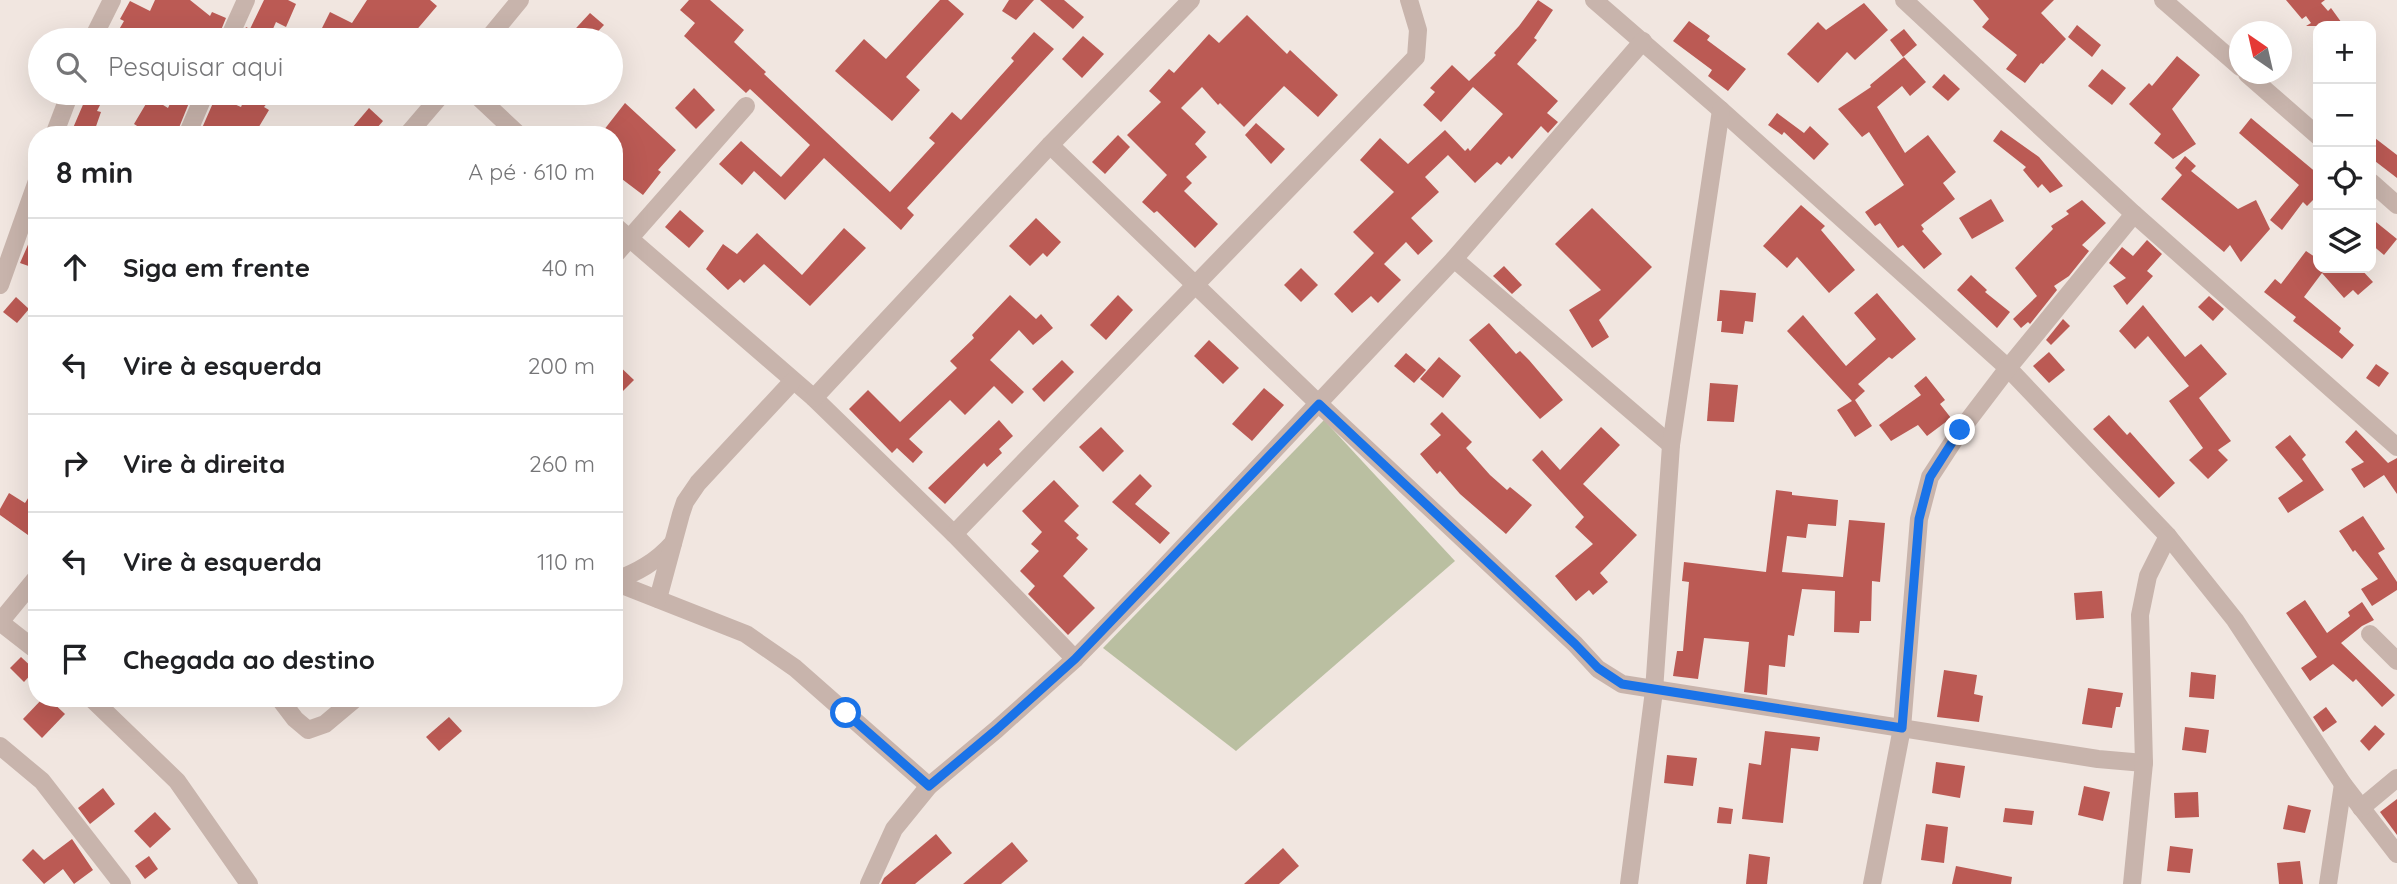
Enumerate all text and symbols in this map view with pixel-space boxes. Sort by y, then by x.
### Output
north arrow [2229,21,2292,84]
map controls [2313,21,2376,273]
button: + [2313,21,2376,84]
search box [28,28,623,105]
icon: search [52,48,90,86]
text: Pesquisar aqui [108,50,283,83]
button: − [2313,84,2376,147]
button: locate [2313,147,2376,210]
text: 8 min [56,153,133,191]
text: A pé · 610 m [468,157,595,186]
button: layers [2313,210,2376,273]
icon: ahead [56,248,94,286]
text: Siga em frente [123,251,310,284]
text: 40 m [542,253,595,282]
icon: left [56,346,94,384]
text: Vire à esquerda [123,349,322,382]
text: 200 m [528,351,595,380]
route end [1944,414,1975,445]
icon: right [56,444,94,482]
text: Vire à direita [123,447,285,480]
text: 260 m [529,449,595,478]
icon: left [56,542,94,580]
text: Vire à esquerda [123,545,322,578]
text: 110 m [537,547,595,576]
icon: arrive [56,640,94,678]
text: Chegada ao destino [123,643,375,676]
route start [830,697,861,728]

